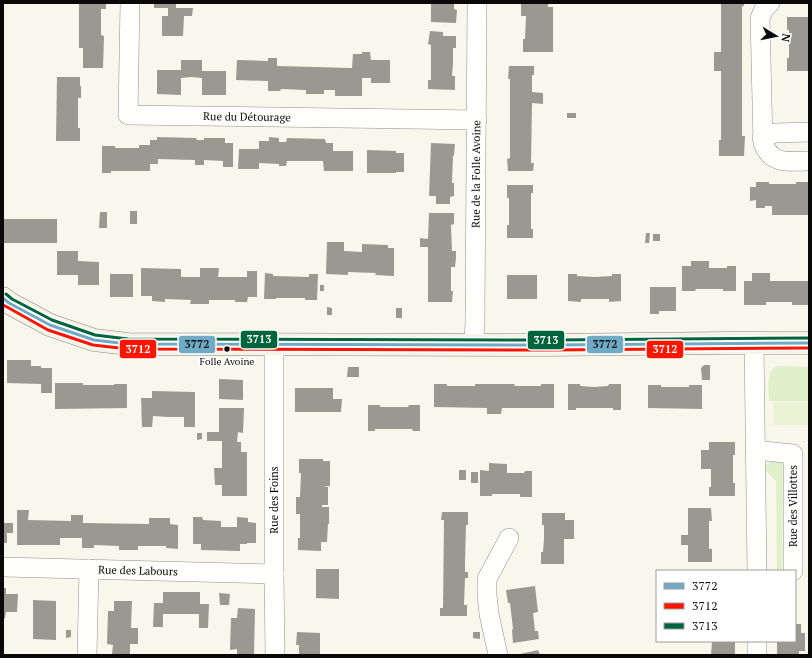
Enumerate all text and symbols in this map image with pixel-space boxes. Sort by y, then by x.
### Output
north arrow [756,16,796,56]
text: N [778,32,793,44]
street label: Rue du Détourage [203,109,291,124]
street label: Rue de la Folle Avoine [469,120,483,228]
line badge: 3713 [240,330,278,349]
line badge: 3713 [527,330,565,350]
text: 3713 [247,332,271,346]
text: 3713 [534,333,558,347]
line badge: 3772 [178,335,216,354]
line badge: 3772 [586,335,624,354]
text: 3772 [185,337,209,351]
text: 3772 [593,337,617,351]
line badge: 3712 [119,339,157,359]
line badge: 3712 [646,340,684,359]
text: 3712 [126,342,150,356]
text: 3712 [653,342,677,356]
marker: Folle Avoine [222,344,232,354]
place label: Folle Avoine [200,355,254,368]
street label: Rue des Villottes [786,465,800,547]
street label: Rue des Foins [267,466,281,534]
street label: Rue des Labours [98,562,178,579]
legend [656,570,796,642]
text: 3772 [692,578,718,593]
text: 3712 [692,598,718,613]
text: 3713 [692,618,718,633]

